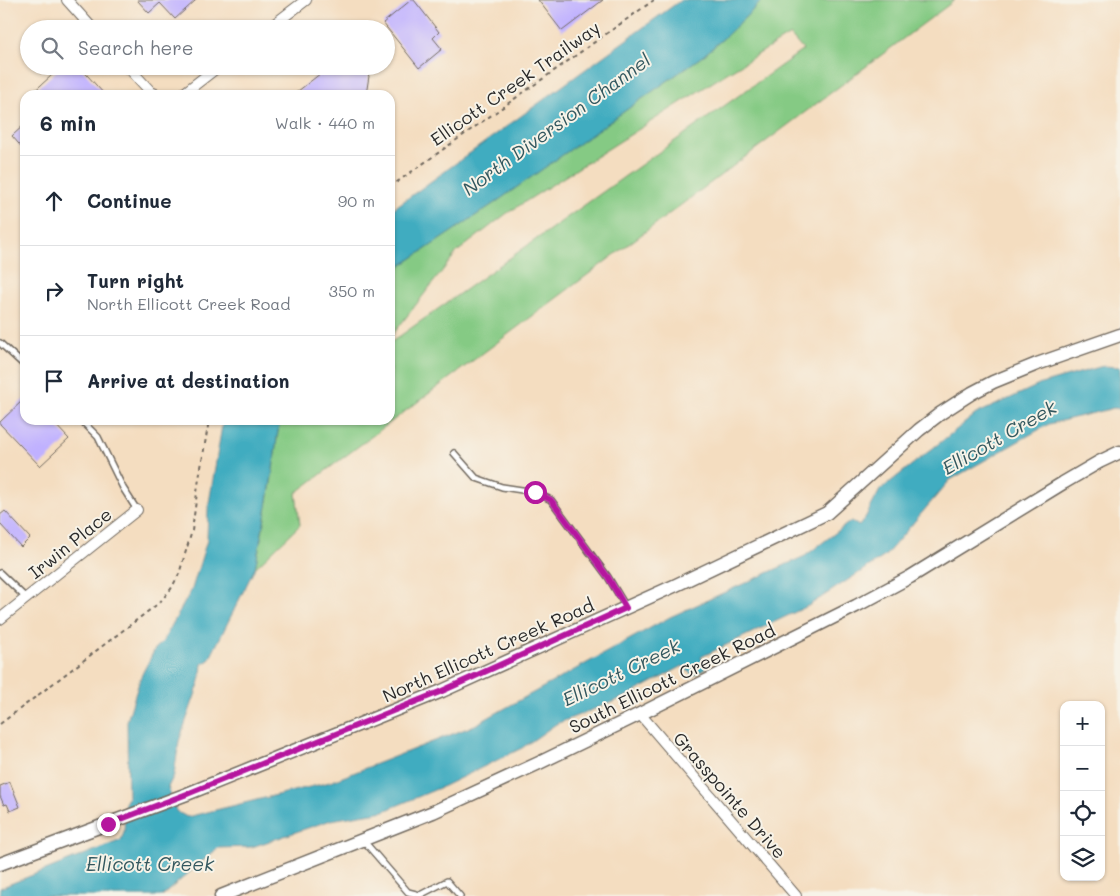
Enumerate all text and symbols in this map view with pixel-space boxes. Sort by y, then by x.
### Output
street label: Ellicott Creek Trailway [425,15,605,151]
search box [20,20,395,75]
icon: search [38,34,66,62]
text: Search here [78,35,194,60]
water label: North Diversion Channel [457,47,655,201]
text: 6 min [40,109,96,136]
text: Walk · 440 m [275,112,375,133]
icon: ahead [40,187,68,215]
text: Continue [87,188,172,213]
text: 90 m [338,190,375,211]
text: Turn right [87,268,184,293]
icon: right [40,277,68,305]
text: 350 m [329,280,375,301]
text: North Ellicott Creek Road [87,293,290,314]
icon: arrive [40,367,68,395]
text: Arrive at destination [87,368,290,393]
water label: Ellicott Creek [937,394,1062,480]
route start [524,481,547,504]
street label: Irwin Place [23,502,117,584]
street label: North Ellicott Creek Road [379,592,597,708]
street label: South Ellicott Creek Road [565,618,779,738]
water label: Ellicott Creek [558,632,685,711]
map controls [1060,701,1105,881]
button: + [1060,701,1105,746]
street label: Grasspointe Drive [668,726,792,864]
button: − [1060,746,1105,791]
button: locate [1060,791,1105,836]
route end [97,813,120,836]
button: layers [1060,836,1105,881]
water label: Ellicott Creek [86,851,215,876]

